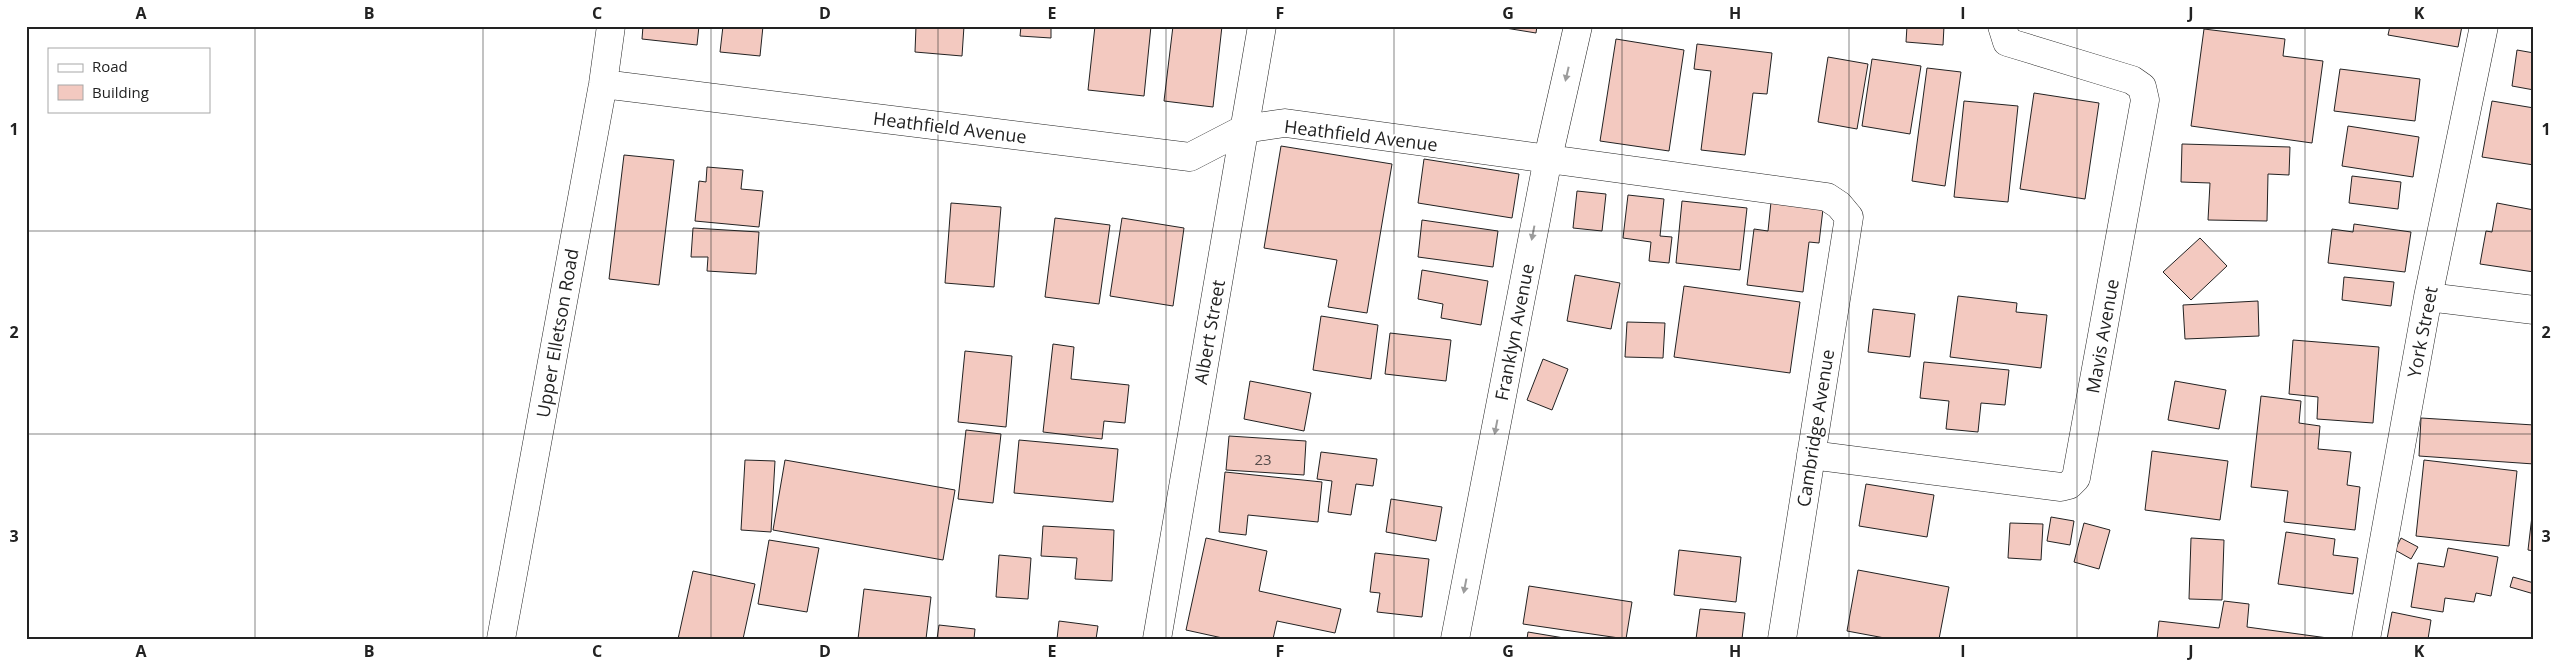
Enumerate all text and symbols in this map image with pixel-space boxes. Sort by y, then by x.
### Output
text: A [135,2,147,24]
text: B [364,2,374,24]
text: C [592,2,602,24]
text: D [819,2,831,24]
text: E [1048,2,1057,24]
text: F [1276,2,1284,24]
text: G [1502,2,1514,24]
text: H [1729,2,1741,24]
text: I [1960,2,1966,24]
text: J [2186,2,2194,24]
text: K [2414,2,2425,24]
legend [48,48,210,112]
text: Road [92,56,128,76]
one-way arrow [1563,66,1571,81]
text: Building [92,82,149,102]
street label: Heathfield Avenue [872,106,1028,148]
street label: Heathfield Avenue [1283,114,1439,156]
text: 1 [9,118,19,140]
text: 1 [2541,118,2551,140]
one-way arrow [1529,225,1537,241]
street label: Upper Elletson Road [530,247,584,419]
street label: Franklyn Avenue [1489,261,1539,403]
street label: Mavis Avenue [2080,277,2124,395]
street label: Albert Street [1188,278,1230,386]
street label: York Street [2401,284,2443,380]
text: 2 [9,321,19,343]
text: 2 [2541,321,2551,343]
street label: Cambridge Avenue [1791,348,1839,508]
one-way arrow [1491,419,1499,435]
house number: 23 [1254,449,1272,469]
text: 3 [9,525,19,547]
text: 3 [2541,525,2551,547]
one-way arrow [1461,578,1469,594]
text: A [135,640,147,662]
text: B [364,640,374,662]
text: C [592,640,602,662]
text: D [819,640,831,662]
text: E [1048,640,1057,662]
text: F [1276,640,1284,662]
text: G [1502,640,1514,662]
text: H [1729,640,1741,662]
text: I [1960,640,1966,662]
text: J [2186,640,2194,662]
text: K [2414,640,2425,662]

